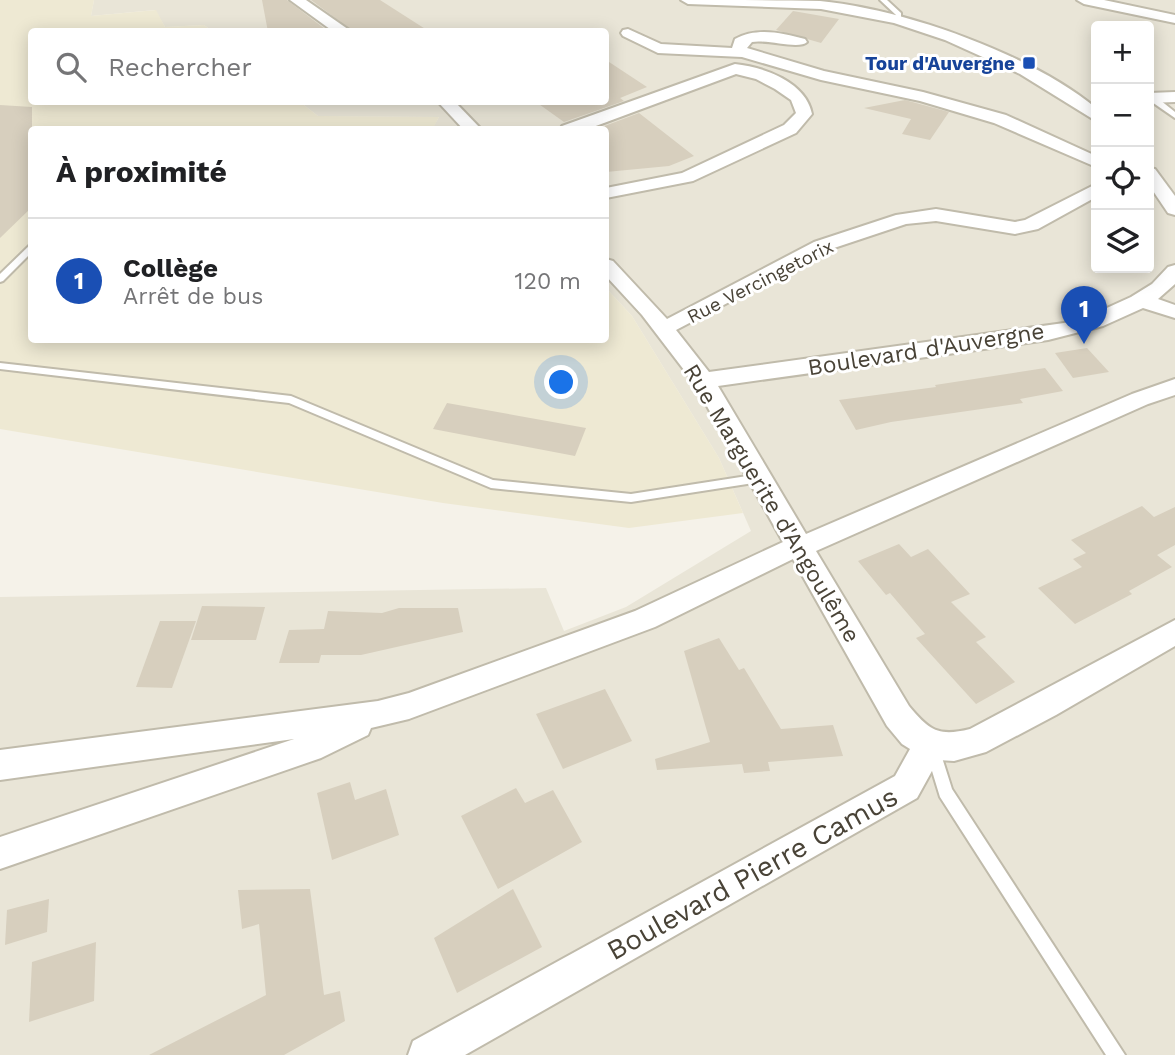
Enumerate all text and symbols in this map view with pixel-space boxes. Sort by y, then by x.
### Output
map controls [1091,21,1154,273]
button: + [1091,21,1154,84]
search box [28,28,609,105]
icon: search [52,48,90,86]
text: Rechercher [108,52,252,82]
place label: Tour d'Auvergne [865,52,1015,75]
marker: Tour d'Auvergne [1021,55,1037,71]
button: − [1091,84,1154,147]
button: locate [1091,147,1154,210]
text: À proximité [56,154,227,189]
button: layers [1091,210,1154,273]
street label: Rue Vercingetorix [683,235,837,328]
text: Collège [123,253,218,283]
text: 1 [74,268,84,295]
text: 120 m [515,268,581,295]
text: Arrêt de bus [123,283,263,310]
pin: 1 [1061,286,1107,344]
street label: Boulevard d'Auvergne [806,317,1046,382]
street label: Rue Marguerite d'Angoulême [678,359,866,647]
your location [544,365,578,399]
street label: Boulevard Pierre Camus [601,780,903,967]

